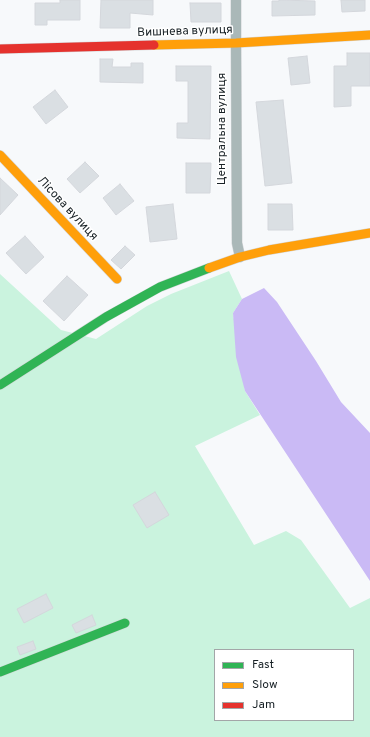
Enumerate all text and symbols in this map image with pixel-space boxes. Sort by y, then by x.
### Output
street label: Вишнева вулиця [137,23,233,41]
street label: Центральна вулиця [216,73,230,185]
street label: Лісова вулиця [34,174,100,244]
legend [214,649,354,721]
text: Fast [252,657,274,673]
text: Slow [252,677,278,693]
text: Jam [252,697,275,713]

